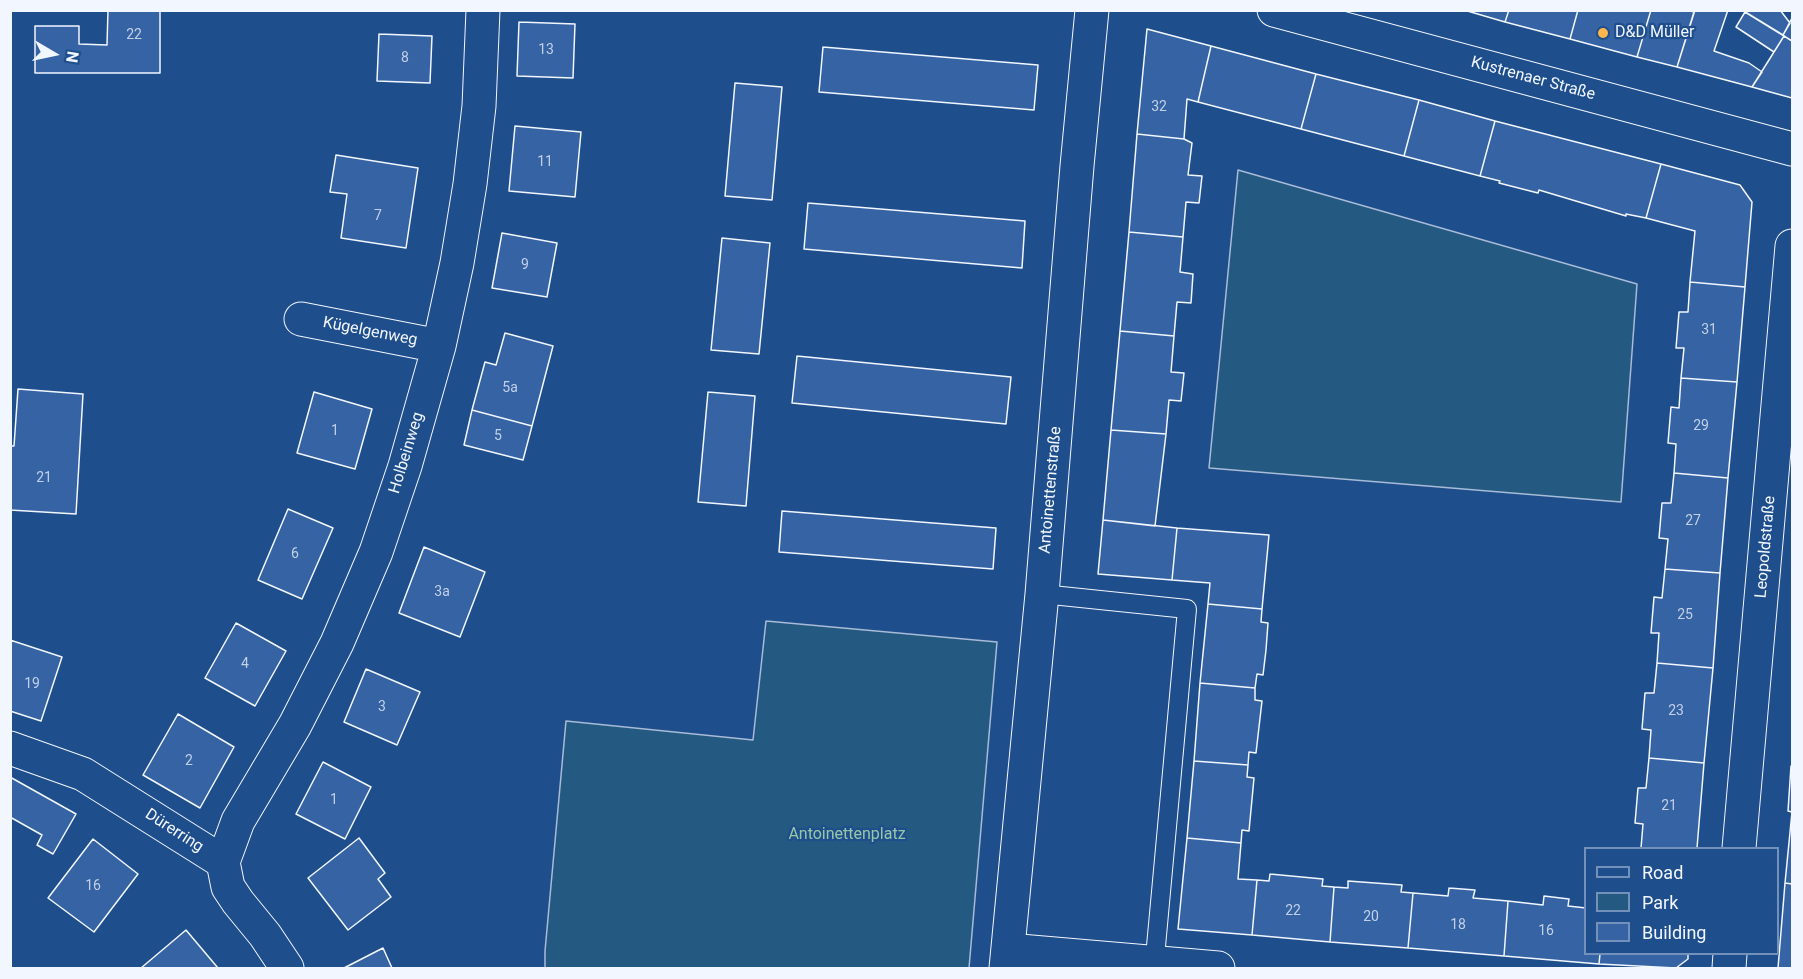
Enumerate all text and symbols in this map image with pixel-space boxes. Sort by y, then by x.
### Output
place label: D&D Müller [1615,23,1694,43]
north arrow [24,24,84,84]
marker: D&D Müller [1596,26,1610,40]
house number: 22 [126,27,142,43]
house number: 13 [538,42,554,58]
text: N [62,50,83,64]
house number: 8 [401,50,409,66]
street label: Kustrenaer Straße [1469,53,1597,105]
house number: 32 [1151,99,1167,115]
house number: 11 [537,154,553,170]
house number: 7 [374,208,382,224]
house number: 9 [521,257,529,273]
street label: Kügelgenweg [321,313,419,351]
house number: 31 [1701,322,1717,338]
house number: 5a [502,380,518,396]
street label: Holbeinweg [386,410,428,496]
house number: 29 [1693,418,1709,434]
house number: 1 [331,423,339,439]
street label: Antoinettenstraße [1036,426,1066,554]
house number: 5 [494,428,502,444]
house number: 21 [36,470,52,486]
street label: Leopoldstraße [1752,495,1780,599]
house number: 27 [1685,513,1701,529]
house number: 6 [291,546,299,562]
house number: 3a [434,584,450,600]
house number: 25 [1677,607,1693,623]
house number: 4 [241,656,249,672]
house number: 19 [24,676,40,692]
house number: 3 [378,699,386,715]
house number: 23 [1668,703,1684,719]
house number: 2 [185,753,193,769]
house number: 1 [330,792,338,808]
house number: 21 [1661,798,1677,814]
street label: Dürerring [141,805,207,857]
park label: Antoinettenplatz [788,825,906,845]
legend [1584,847,1779,955]
text: Road [1642,862,1683,883]
house number: 16 [85,878,101,894]
text: Park [1642,892,1678,913]
house number: 22 [1285,903,1301,919]
house number: 20 [1363,909,1379,925]
house number: 18 [1450,917,1466,933]
text: Building [1642,922,1706,943]
house number: 16 [1538,923,1554,939]

